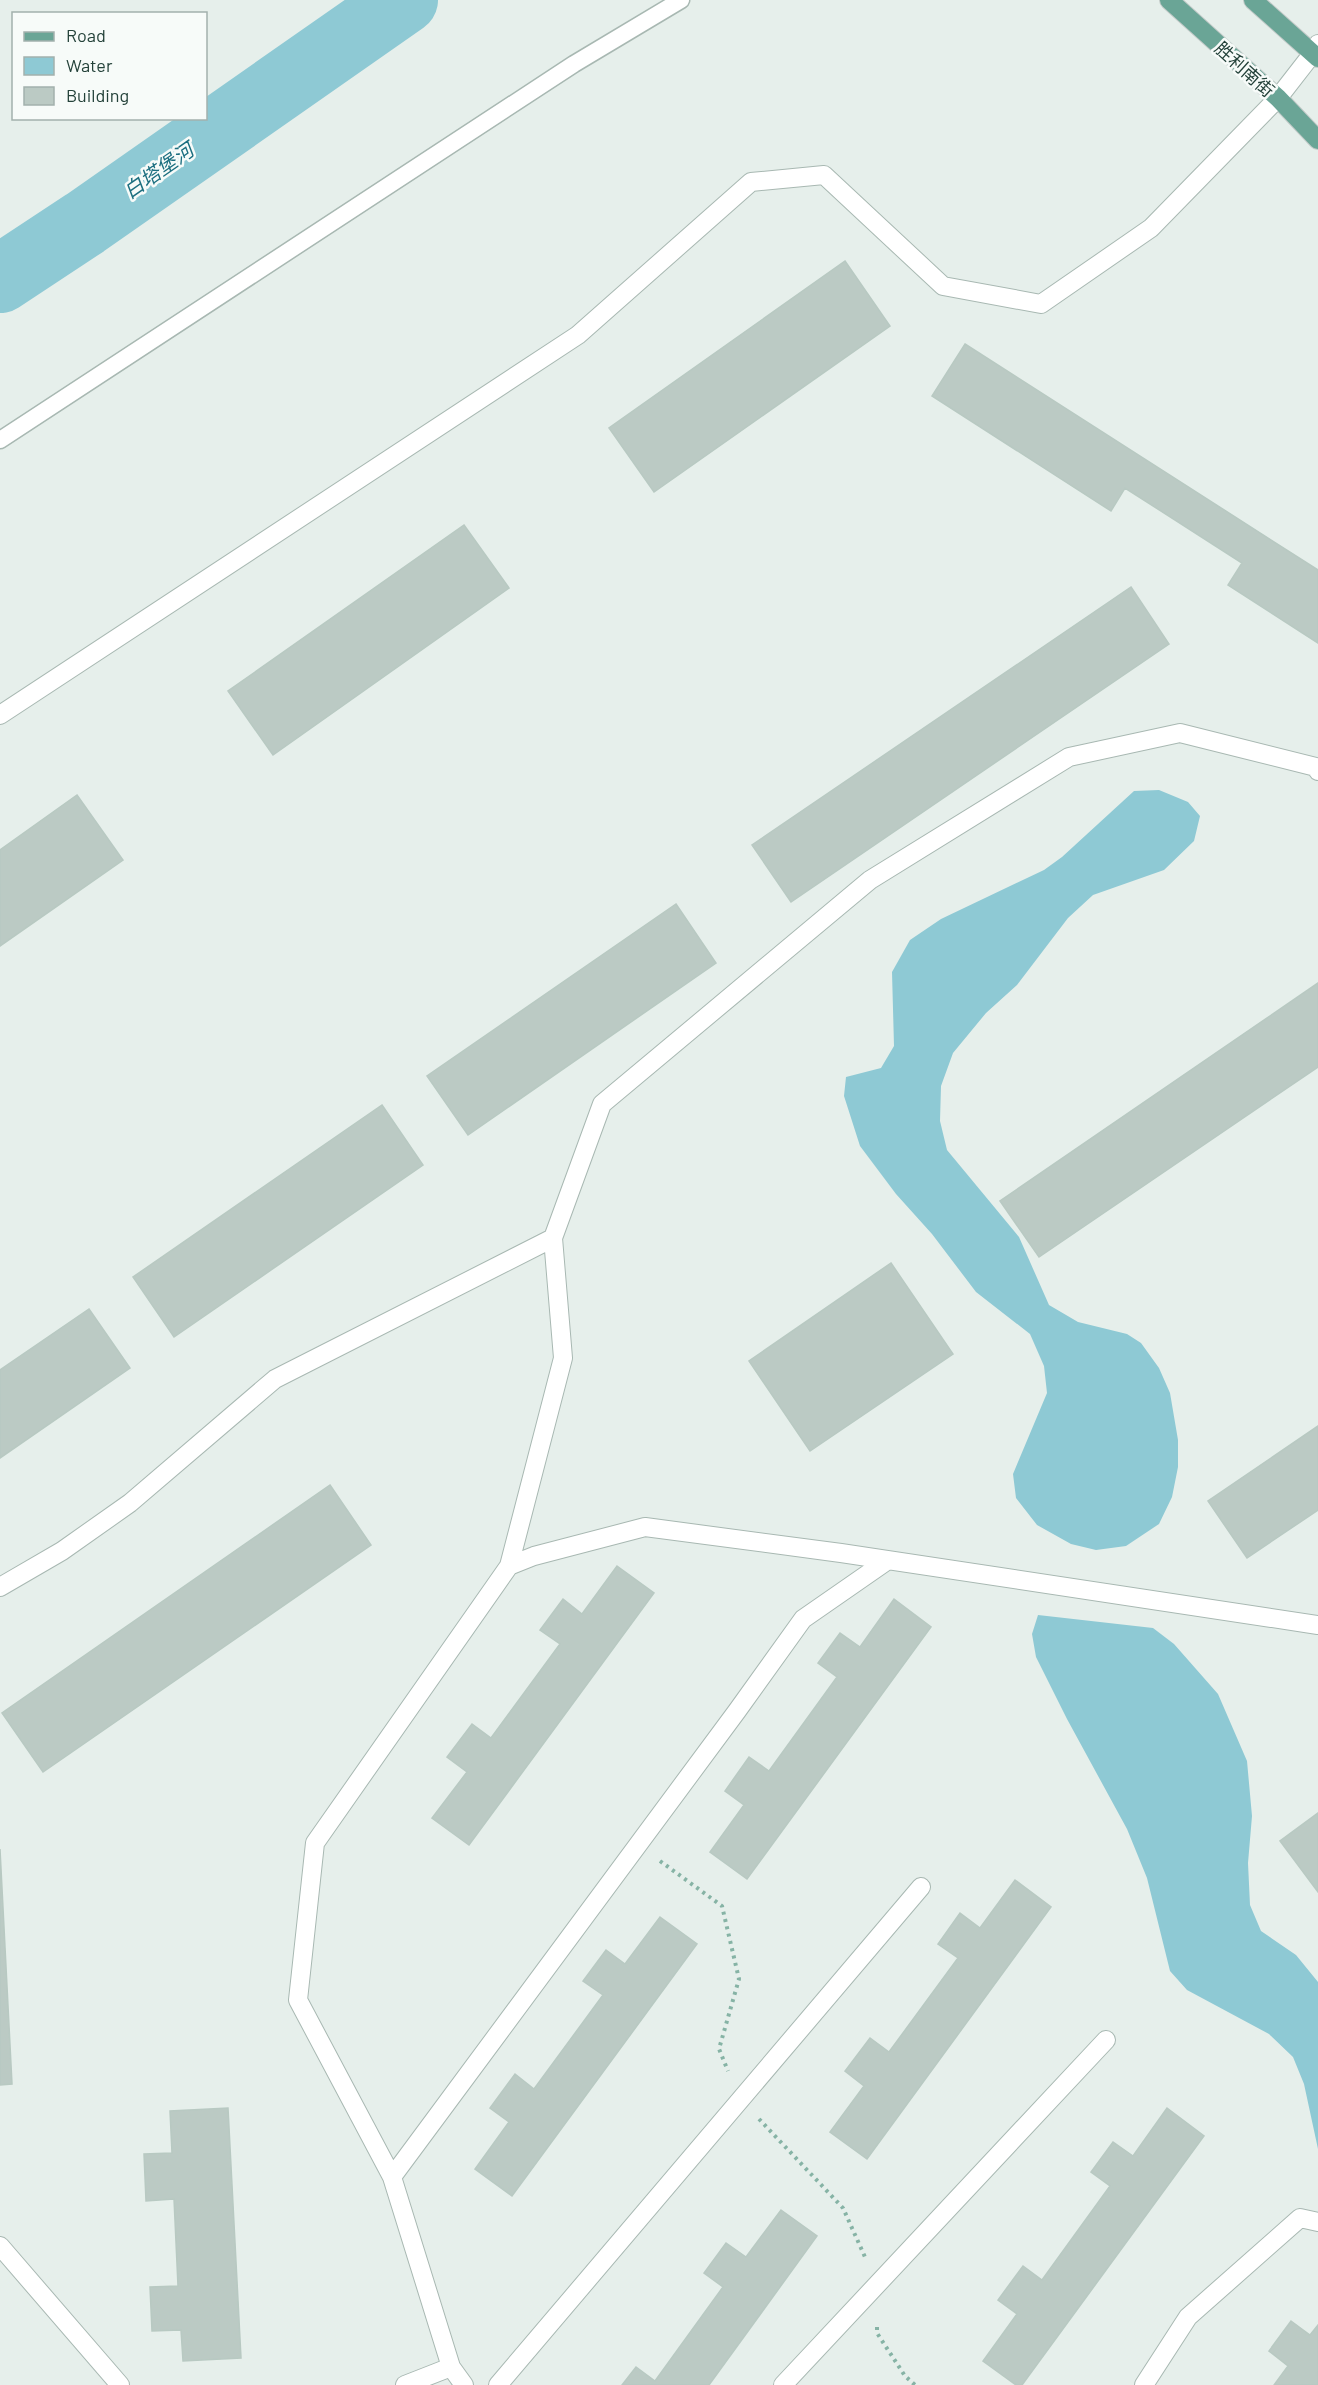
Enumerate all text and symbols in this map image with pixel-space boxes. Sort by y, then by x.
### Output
legend [12,12,207,120]
text: Road [66,24,106,46]
street label: 胜利南街 [1211,37,1279,101]
text: Water [66,54,113,76]
text: Building [66,84,129,106]
water label: 白塔堡河 [118,135,201,203]

